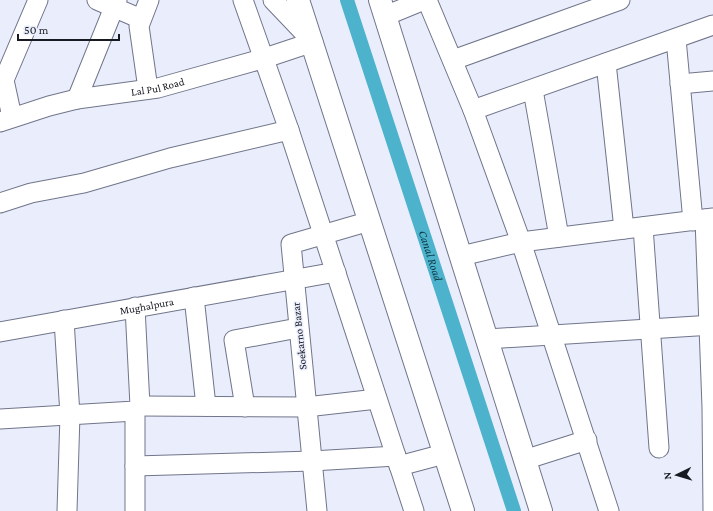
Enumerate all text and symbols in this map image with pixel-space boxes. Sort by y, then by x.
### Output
scale bar [18,16,119,42]
text: 50 m [24,23,49,37]
street label: Lal Pul Road [130,75,186,98]
water label: Canal Road [416,229,445,283]
street label: Mughalpura [119,295,175,317]
street label: Soekarno Bazar [289,302,309,370]
north arrow [657,455,697,495]
text: N [661,471,673,480]

